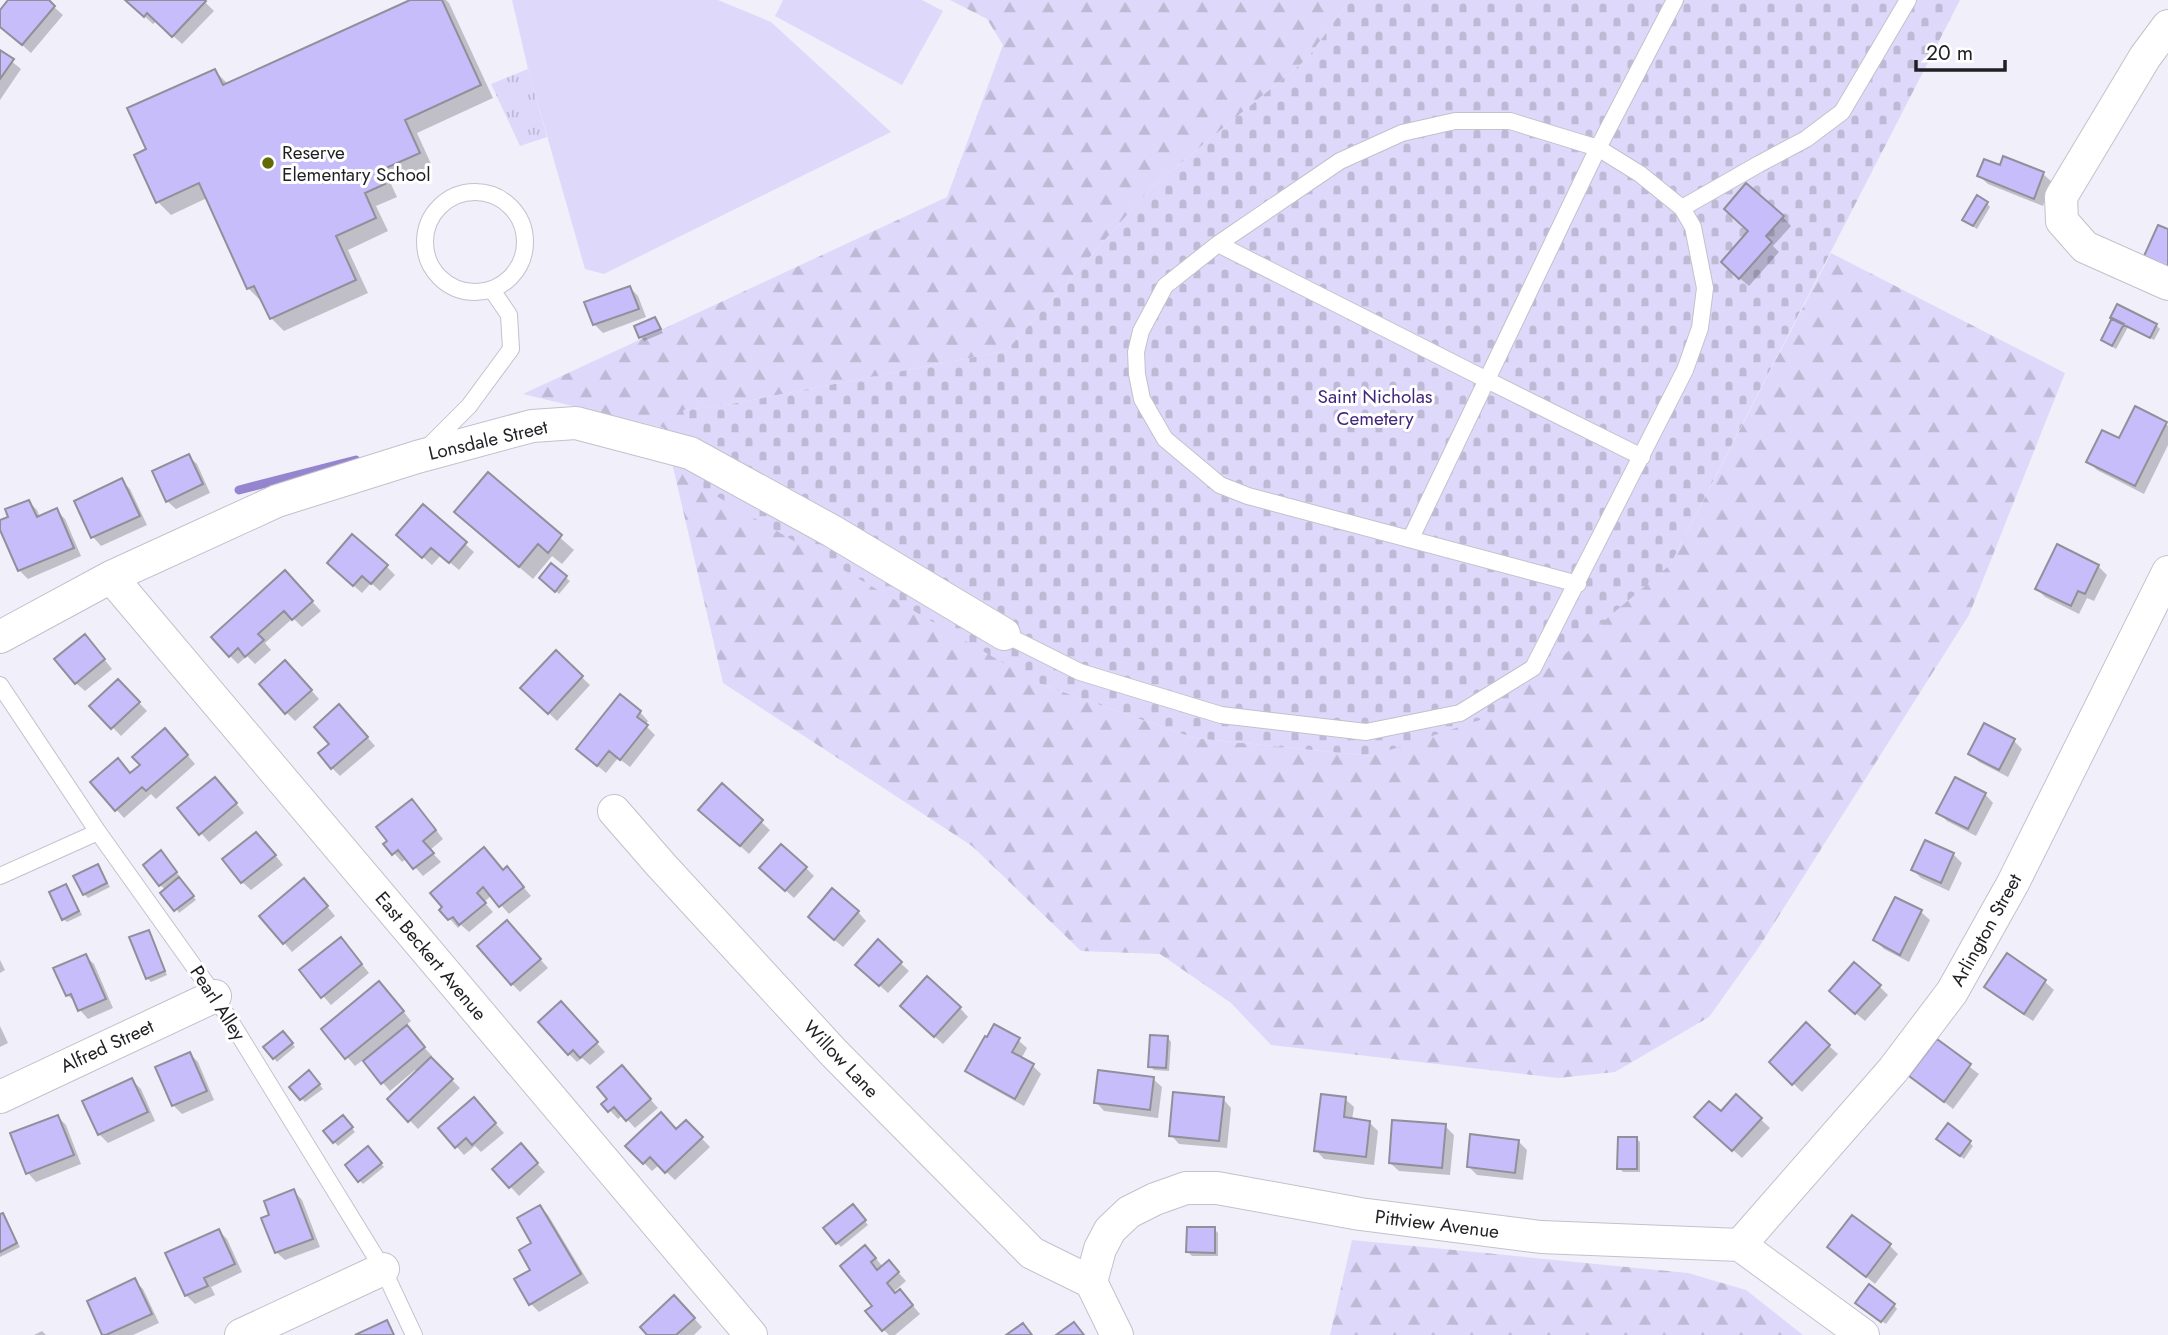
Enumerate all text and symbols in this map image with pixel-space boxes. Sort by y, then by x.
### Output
scale bar [1916,28,2005,72]
text: 20 m [1926,38,1973,68]
place label: Reserve Elementary School [282,139,431,188]
marker: Reserve Elementary School [260,155,276,171]
park label: Saint Nicholas Cemetery [1318,383,1433,432]
street label: Lonsdale Street [426,413,551,467]
street label: Arlington Street [1944,868,2028,991]
street label: East Beckert Avenue [369,886,493,1026]
street label: Pearl Alley [184,960,253,1046]
street label: Alfred Street [56,1012,159,1079]
street label: Willow Lane [797,1014,885,1104]
street label: Pittview Avenue [1373,1203,1501,1245]

